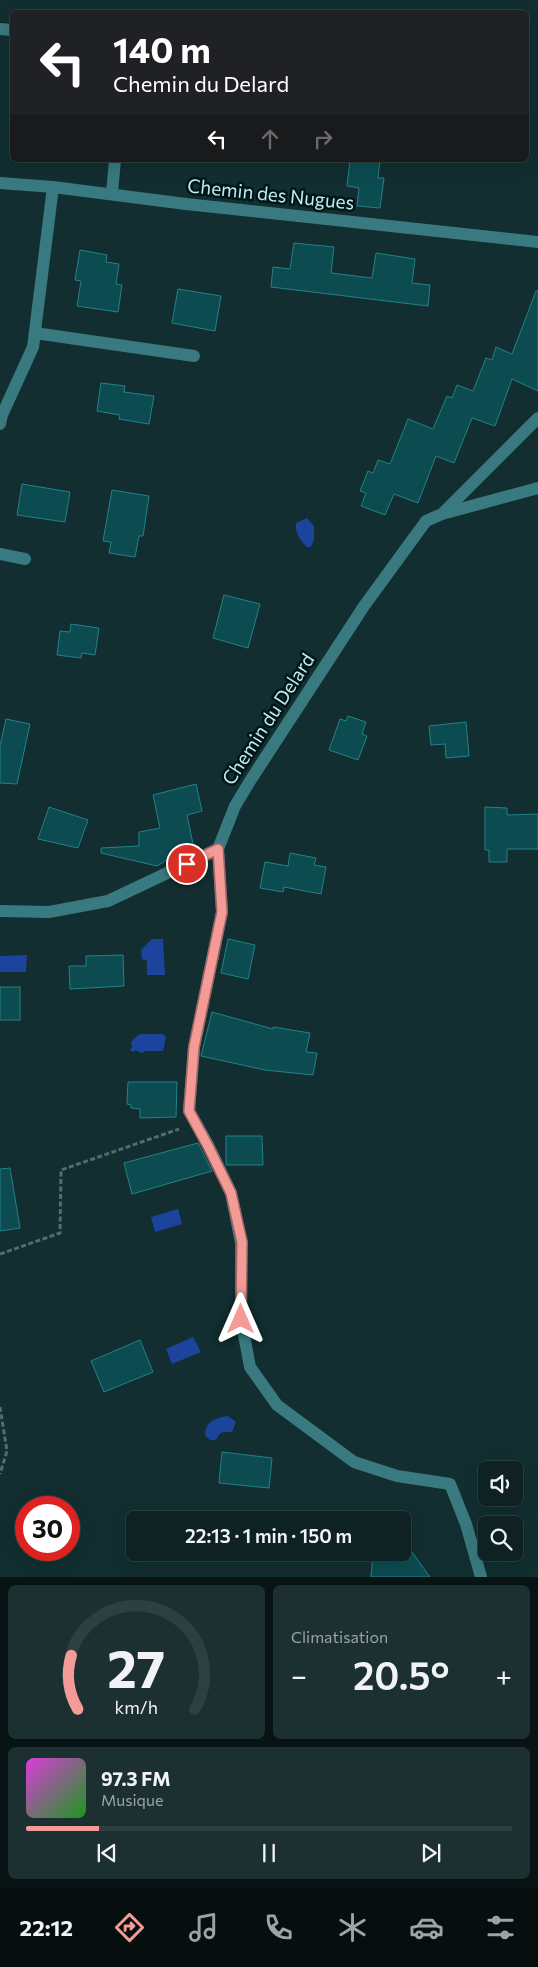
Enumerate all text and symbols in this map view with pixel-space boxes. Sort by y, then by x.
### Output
text: 140 m [113,27,211,70]
icon: left [30,30,95,95]
text: Chemin du Delard [113,70,289,97]
icon: left [203,125,231,153]
icon: ahead [256,125,284,153]
icon: right [309,125,337,153]
street label: Chemin des Nugues [186,173,356,214]
street label: Chemin du Delard [217,649,319,789]
pin [166,843,208,885]
icon: arrive [173,850,201,878]
position arrow [214,1292,266,1344]
map controls [478,1461,523,1561]
button: sound [478,1461,523,1506]
speed limit sign: 30 [15,1496,80,1561]
button: search [478,1516,523,1561]
text: 22:13 · 1 min · 150 m [185,1524,352,1547]
text: Climatisation [291,1627,388,1646]
text: 27 [108,1635,165,1699]
text: 20.5° [353,1651,449,1698]
text: − [291,1658,307,1692]
text: + [496,1658,512,1692]
text: km/h [115,1696,158,1718]
text: 97.3 FM [101,1767,170,1790]
text: Musique [101,1790,163,1809]
icon: previous [93,1839,121,1867]
icon: pause [255,1839,283,1867]
icon: next [417,1839,445,1867]
icon: directions [112,1910,147,1945]
icon: music [186,1910,221,1945]
icon: phone [261,1910,296,1945]
icon: climate [335,1910,370,1945]
icon: car [409,1910,444,1945]
icon: filters [483,1910,518,1945]
text: 22:12 [20,1914,73,1941]

